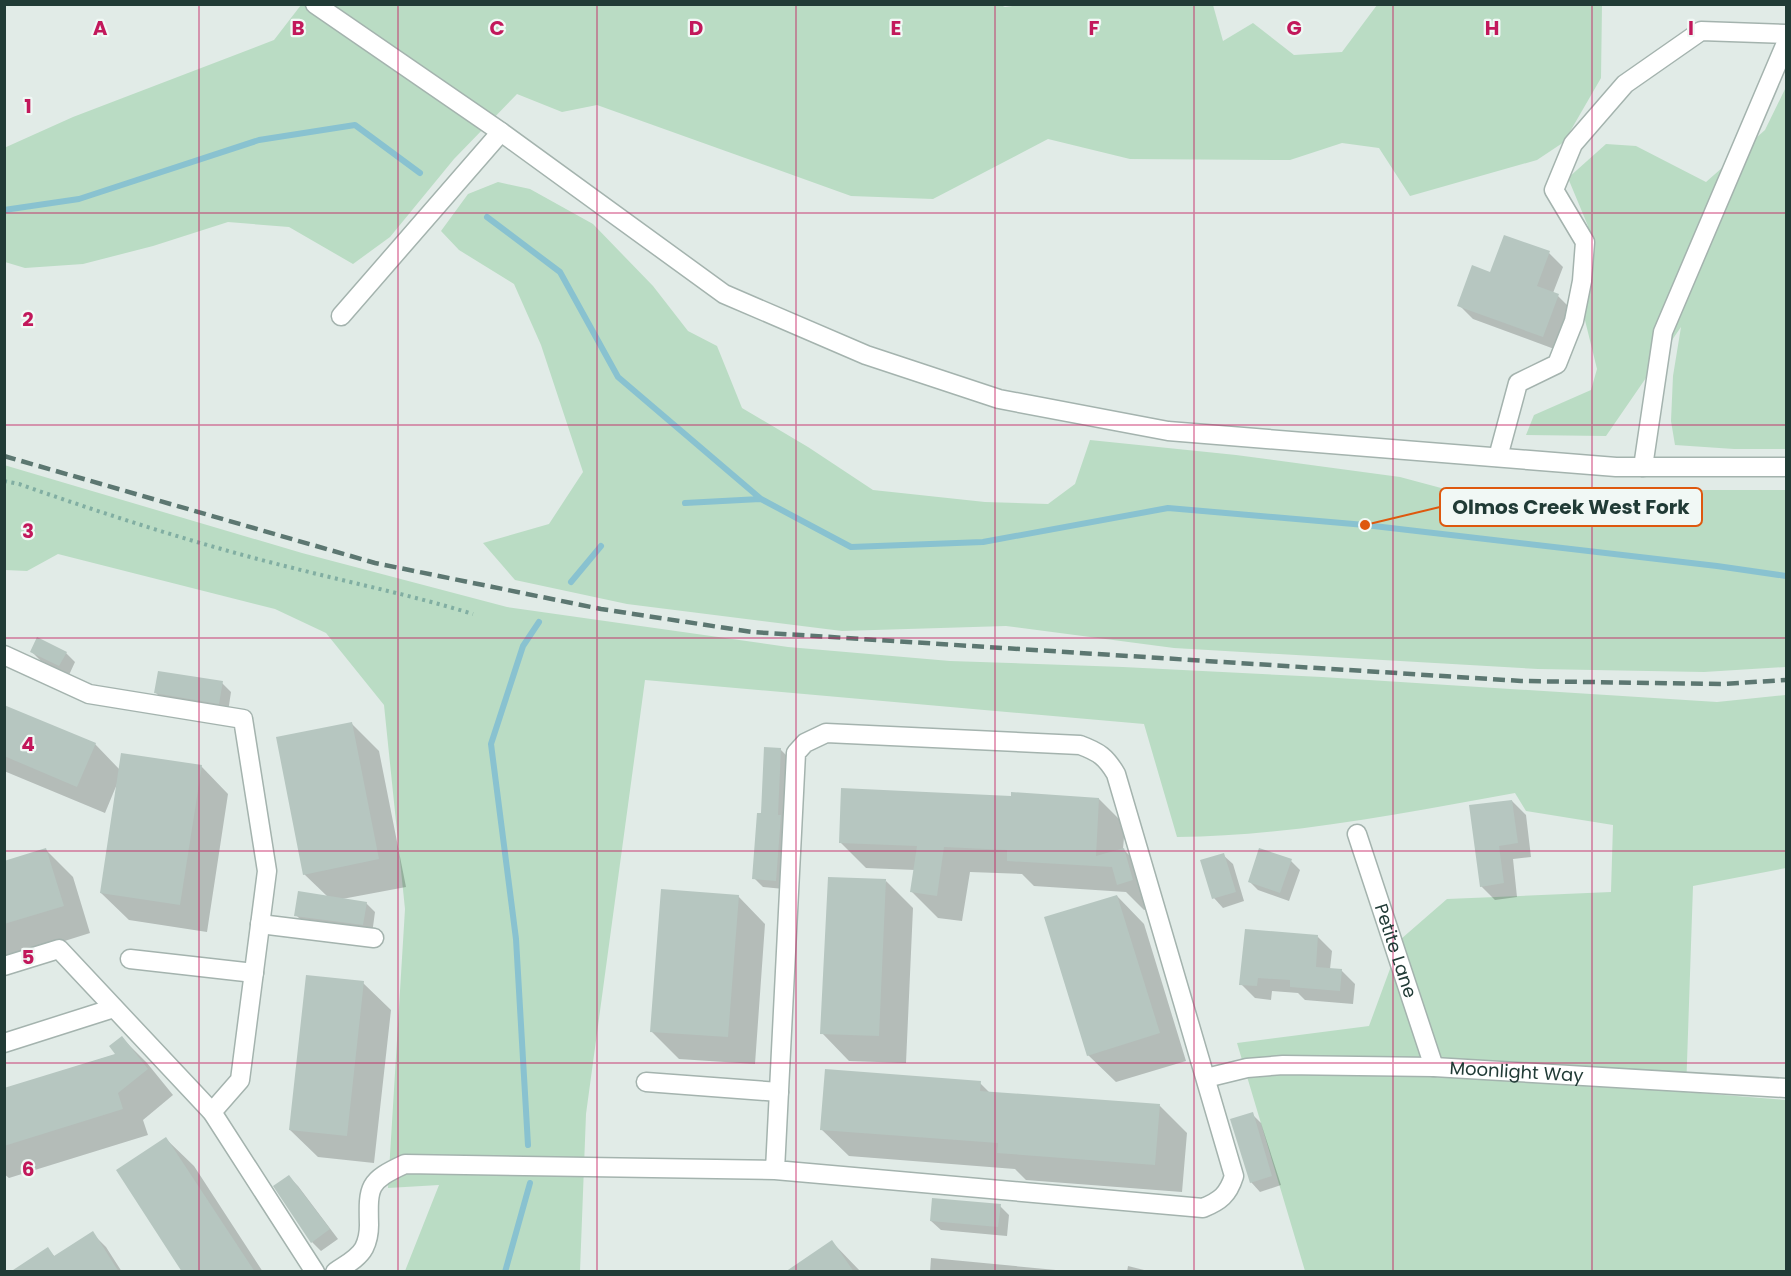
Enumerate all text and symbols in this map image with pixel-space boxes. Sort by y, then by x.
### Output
text: A [93,14,108,42]
text: B [291,14,305,42]
text: C [489,14,505,42]
text: D [689,14,703,42]
text: E [891,14,901,42]
text: F [1089,14,1100,42]
text: G [1286,14,1302,42]
text: H [1485,14,1499,42]
text: I [1688,14,1694,42]
text: 1 [24,92,32,120]
text: 2 [22,305,34,333]
callout: Olmos Creek West Fork [1440,488,1702,526]
text: Olmos Creek West Fork [1452,493,1690,521]
text: 3 [22,517,34,545]
text: 4 [21,730,35,758]
street label: Petite Lane [1369,900,1423,1001]
text: 5 [22,943,35,971]
street label: Moonlight Way [1449,1055,1584,1088]
text: 6 [22,1155,34,1183]

